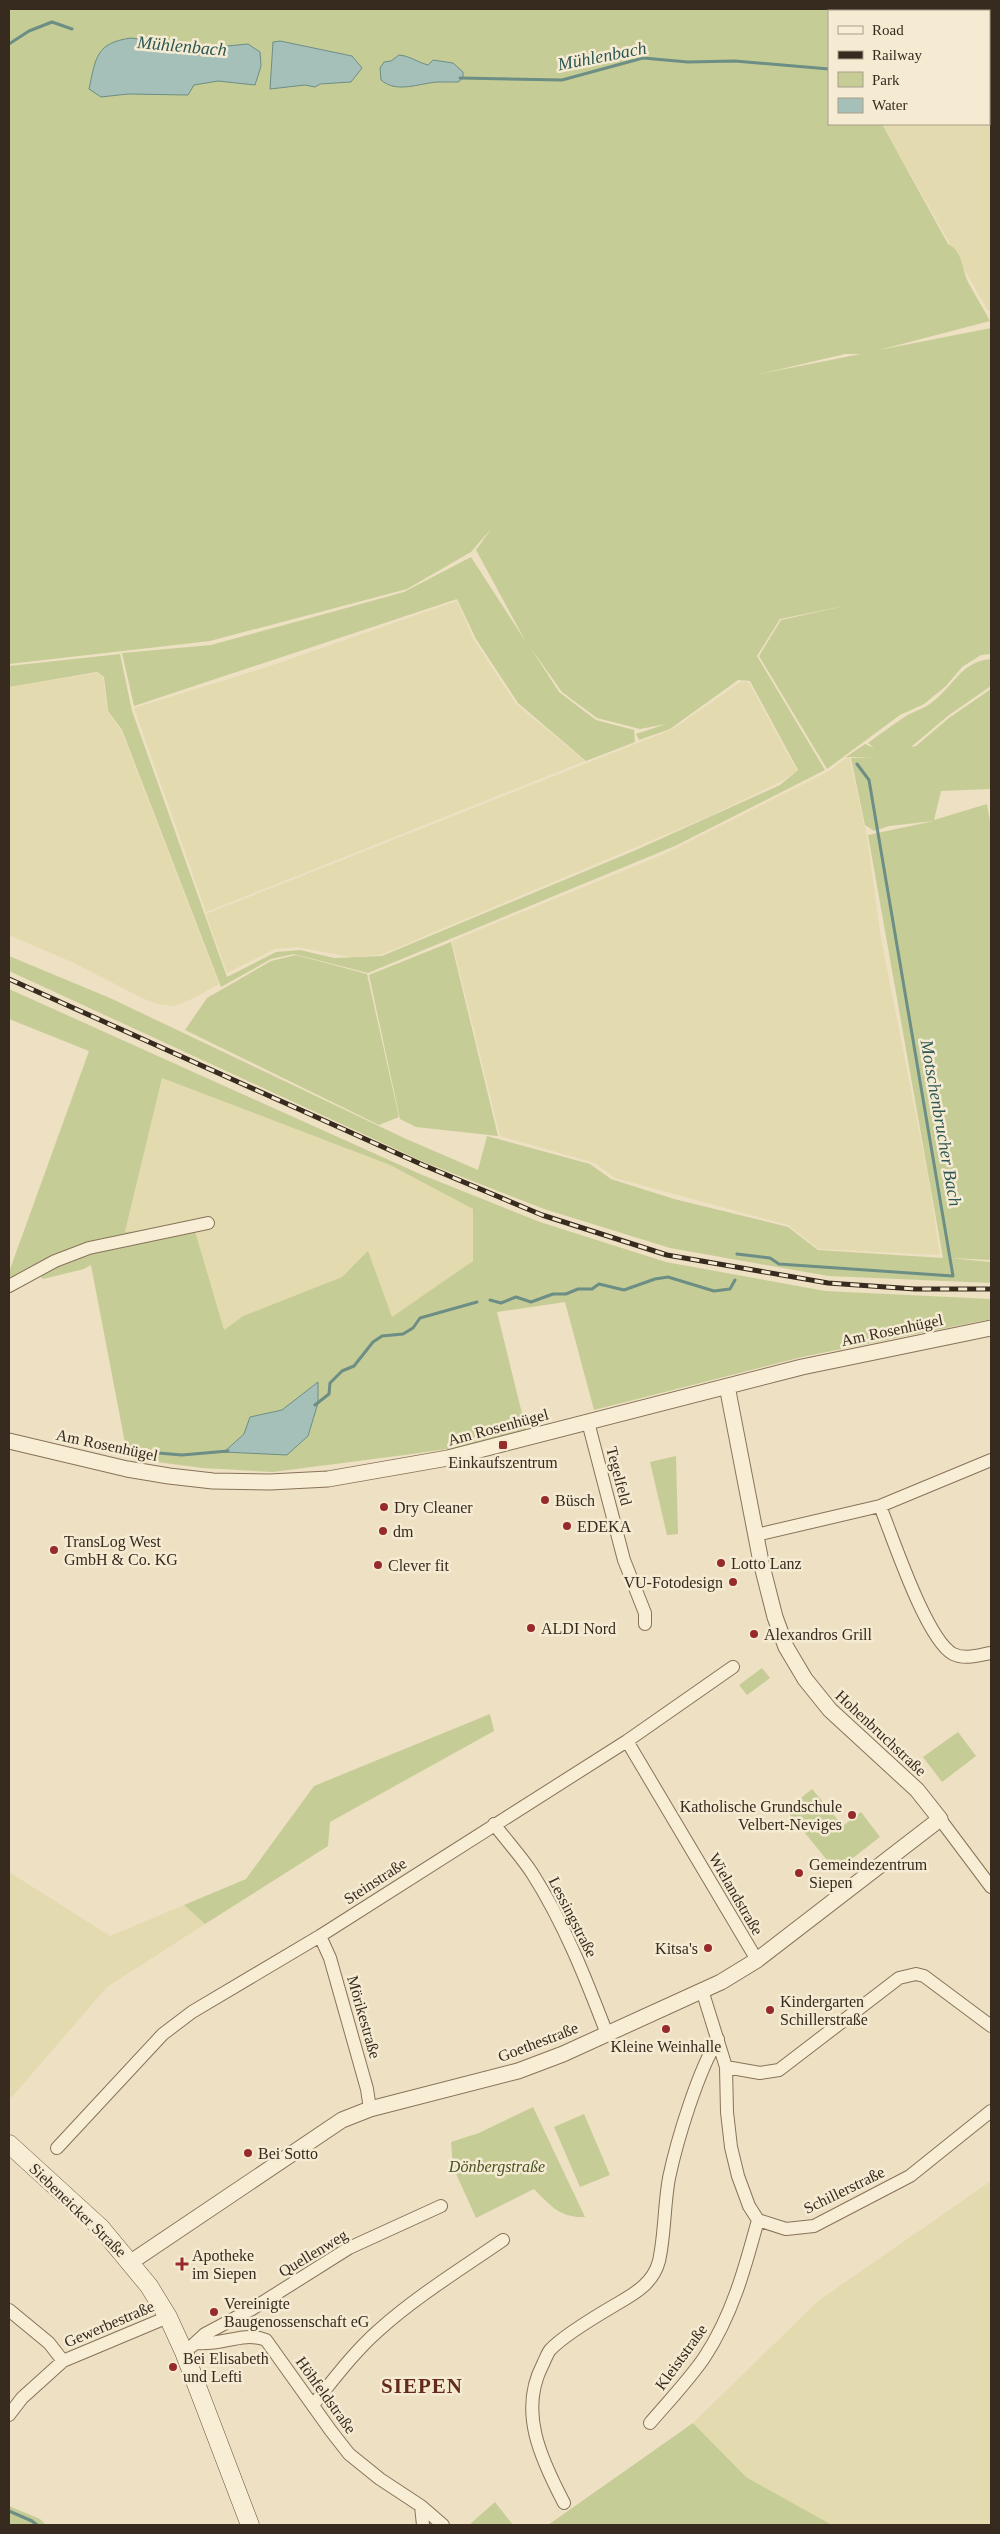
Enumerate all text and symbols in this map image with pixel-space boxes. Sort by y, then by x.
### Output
legend [828,10,990,125]
text: Road [872,22,904,38]
water label: Mühlenbach [135,32,228,60]
water label: Mühlenbach [555,38,648,75]
text: Railway [872,47,922,63]
text: Park [872,72,900,88]
text: Water [872,97,907,113]
water label: Motschenbrucher Bach [916,1037,965,1208]
street label: Am Rosenhügel [840,1311,945,1350]
street label: Am Rosenhügel [446,1405,551,1450]
street label: Am Rosenhügel [54,1426,160,1465]
marker: Einkaufszentrum [497,1439,509,1451]
street label: Tegelfeld [602,1445,635,1508]
place label: Einkaufszentrum [448,1454,558,1471]
place label: Büsch [555,1492,595,1509]
marker: Büsch [539,1494,551,1506]
place label: Dry Cleaner [394,1499,473,1517]
marker: Dry Cleaner [378,1501,390,1513]
place label: EDEKA [577,1518,632,1535]
marker: EDEKA [561,1520,573,1532]
place label: dm [393,1523,414,1540]
marker: dm [377,1525,389,1537]
place label: TransLog West GmbH & Co. KG [64,1533,178,1568]
marker: TransLog West GmbH & Co. KG [48,1544,60,1556]
place label: Lotto Lanz [731,1555,802,1572]
place label: Clever fit [388,1557,449,1574]
marker: Lotto Lanz [715,1557,727,1569]
marker: Clever fit [372,1559,384,1571]
place label: VU-Fotodesign [623,1574,723,1592]
marker: VU-Fotodesign [727,1576,739,1588]
place label: ALDI Nord [541,1620,616,1637]
marker: ALDI Nord [525,1622,537,1634]
place label: Alexandros Grill [764,1626,873,1643]
marker: Alexandros Grill [748,1628,760,1640]
street label: Hohenbruchstraße [832,1687,930,1779]
place label: Katholische Grundschule Velbert-Neviges [680,1798,842,1834]
marker: Katholische Grundschule Velbert-Neviges [846,1809,858,1821]
street label: Wielandstraße [706,1850,766,1938]
street label: Steinstraße [341,1855,409,1907]
place label: Gemeindezentrum Siepen [809,1856,928,1892]
marker: Gemeindezentrum Siepen [793,1867,805,1879]
street label: Lessingstraße [545,1874,601,1961]
place label: Kitsa's [655,1940,698,1957]
marker: Kitsa's [702,1942,714,1954]
street label: Mörikestraße [344,1974,384,2060]
place label: Kindergarten Schillerstraße [780,1993,868,2028]
marker: Kindergarten Schillerstraße [764,2004,776,2016]
street label: Goethestraße [496,2019,580,2065]
marker: Kleine Weinhalle [660,2023,672,2035]
place label: Kleine Weinhalle [611,2038,721,2055]
place label: Bei Sotto [258,2145,318,2162]
marker: Bei Sotto [242,2147,254,2159]
park label: Dönbergstraße [448,2158,545,2176]
street label: Siebeneicker Straße [26,2160,130,2260]
street label: Schillerstraße [801,2163,887,2217]
street label: Quellenweg [275,2226,351,2281]
place label: Apotheke im Siepen [192,2247,256,2283]
marker: Apotheke im Siepen [176,2258,188,2270]
place label: Vereinigte Baugenossenschaft eG [224,2295,370,2331]
street label: Gewerbestraße [62,2297,156,2351]
marker: Vereinigte Baugenossenschaft eG [208,2306,220,2318]
street label: Kleiststraße [652,2321,710,2393]
place label: Bei Elisabeth und Lefti [183,2350,269,2385]
street label: Höhfeldstraße [292,2353,360,2437]
marker: Bei Elisabeth und Lefti [167,2361,179,2373]
district label: SIEPEN [381,2374,463,2398]

